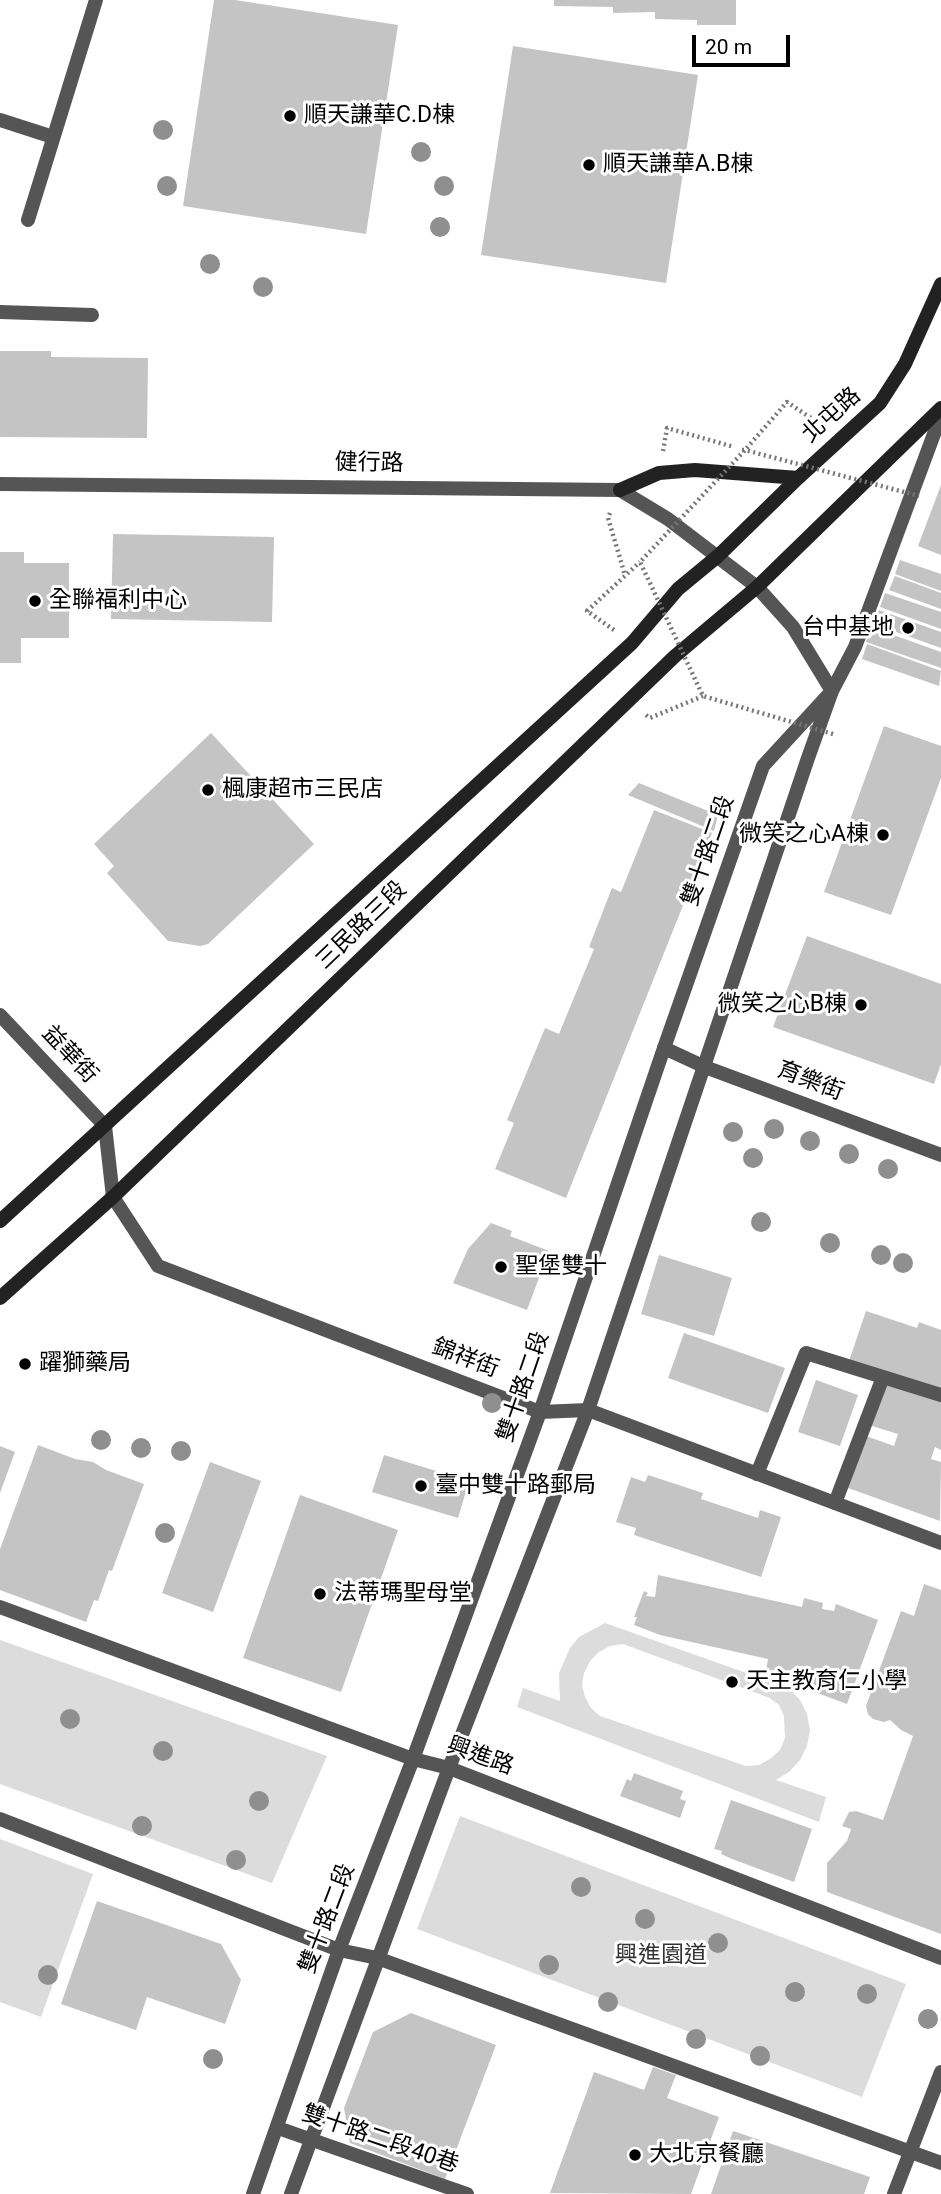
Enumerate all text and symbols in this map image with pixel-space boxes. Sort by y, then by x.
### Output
scale bar [696,21,794,65]
text: 20 m [705,35,752,59]
place label: 順天謙華C.D棟 [304,102,455,130]
marker: 順天謙華C.D棟 [282,108,298,124]
place label: 順天謙華A.B棟 [603,151,753,179]
marker: 順天謙華A.B棟 [581,157,597,173]
street label: 北屯路 [797,383,867,449]
street label: 健行路 [334,450,404,478]
place label: 全聯福利中心 [49,587,187,615]
marker: 全聯福利中心 [27,593,43,609]
place label: ￼台中基地 [802,614,894,642]
marker: ￼台中基地 [900,620,916,636]
place label: 楓康超市三民店 [222,776,383,804]
marker: 楓康超市三民店 [200,782,216,798]
street label: 雙十路二段 [677,792,741,910]
place label: 微笑之心A棟 [739,821,869,849]
marker: 微笑之心A棟 [875,827,891,843]
street label: 三民路三段 [311,876,413,976]
place label: 微笑之心B棟 [718,991,847,1019]
marker: 微笑之心B棟 [853,997,869,1013]
street label: 益華街 [35,1020,103,1090]
street label: 育樂街 [773,1057,847,1107]
place label: 聖堡雙十 [515,1253,607,1281]
marker: 聖堡雙十 [493,1259,509,1275]
street label: 雙十路二段 [492,1328,556,1446]
street label: 錦祥街 [428,1334,502,1384]
place label: 躍獅藥局 [39,1350,131,1378]
marker: 躍獅藥局 [17,1356,33,1372]
place label: 臺中雙十路郵局 [435,1472,596,1500]
marker: 臺中雙十路郵局 [413,1478,429,1494]
place label: 法蒂瑪聖母堂 [334,1580,472,1608]
marker: 法蒂瑪聖母堂 [312,1586,328,1602]
place label: 天主教育仁小學 [746,1668,907,1696]
marker: 天主教育仁小學 [724,1674,740,1690]
street label: 興進路 [443,1732,517,1782]
street label: 雙十路二段 [295,1860,361,1978]
park label: 興進園道 [615,1942,707,1970]
street label: 雙十路二段40巷 [298,2100,462,2180]
place label: 大北京餐廳 [649,2141,764,2169]
marker: 大北京餐廳 [627,2147,643,2163]

